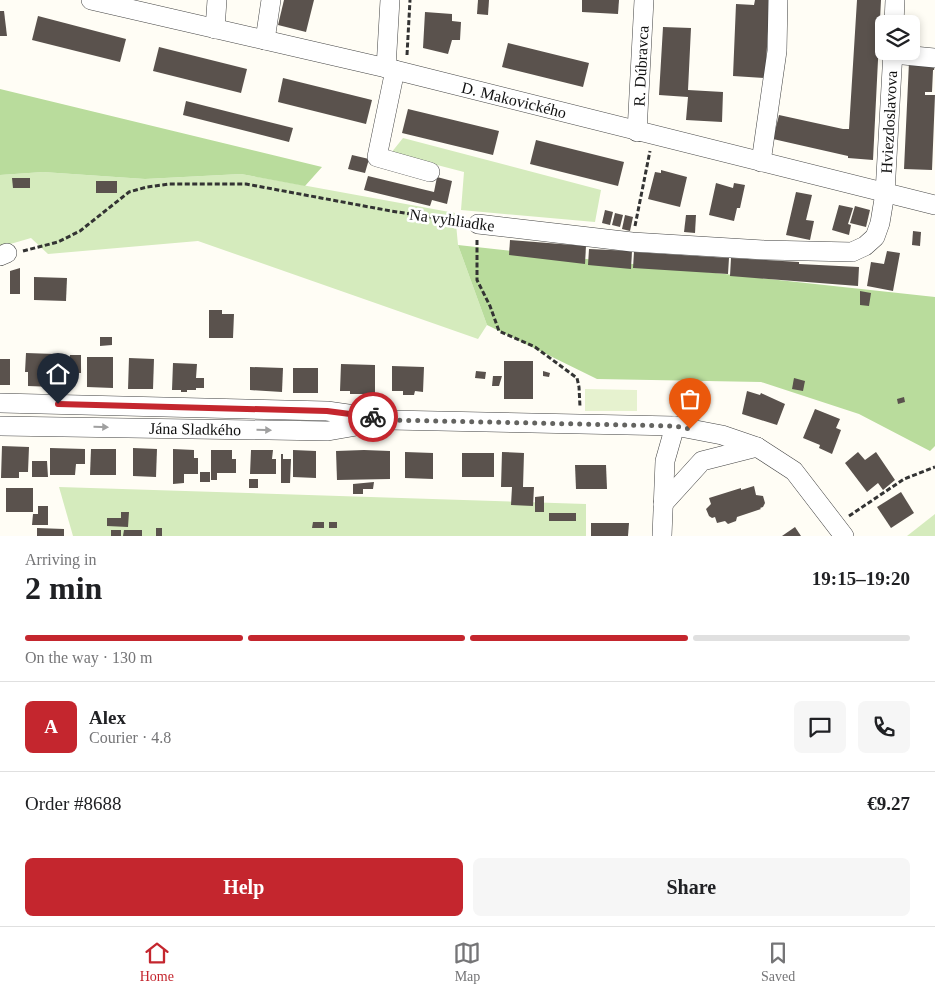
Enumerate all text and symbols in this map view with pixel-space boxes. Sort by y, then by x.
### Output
map controls [875,15,920,60]
button: layers [875,15,920,60]
street label: R. Dúbravca [630,25,652,107]
street label: Hviezdoslavova [878,70,900,174]
street label: D. Makovického [460,79,568,121]
street label: Na vyhliadke [408,206,496,235]
pin [37,353,79,404]
icon: home [44,360,72,388]
pin [669,378,711,429]
icon: bag [676,385,704,413]
courier [348,392,398,442]
icon: bike [359,403,387,431]
street label: Jána Sladkého [149,420,241,438]
one-way arrow [93,424,109,432]
one-way arrow [256,426,272,434]
text: Arriving in [25,551,97,568]
text: 19:15–19:20 [812,568,910,589]
text: 2 min [25,570,102,606]
text: On the way · 130 m [25,649,153,666]
button: chat [794,701,846,753]
button: phone [858,701,910,753]
text: Alex [89,707,126,728]
text: A [44,716,58,737]
text: Courier · 4.8 [89,729,171,746]
text: Order #8688 [25,793,122,814]
text: €9.27 [867,793,910,814]
button: Help [25,858,463,916]
button: Share [473,858,910,916]
tab: Home [140,939,174,985]
tab: Map [453,939,481,985]
tab: Saved [761,939,795,985]

